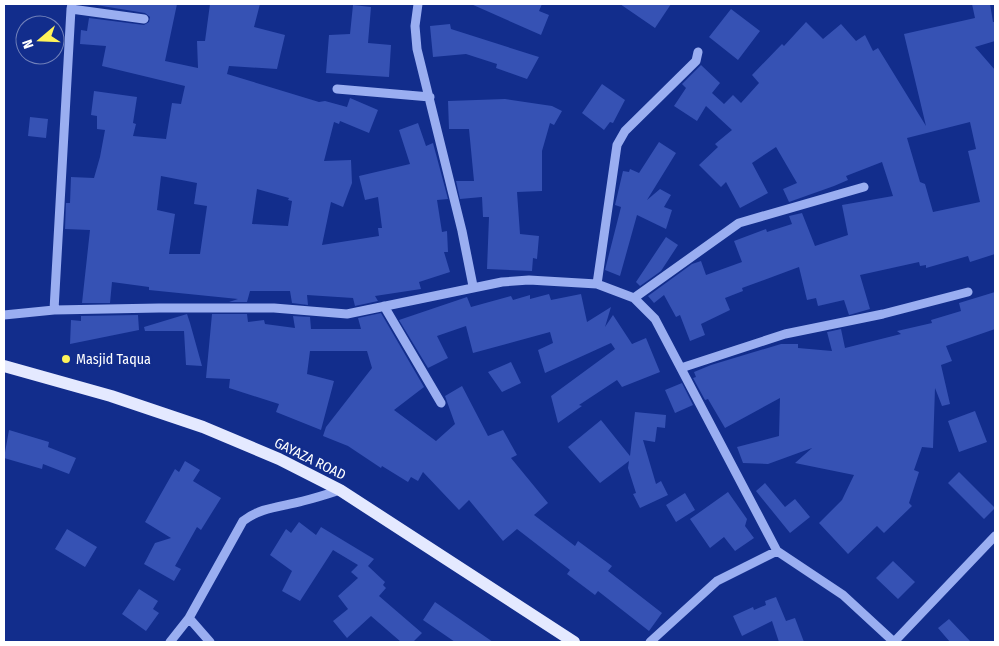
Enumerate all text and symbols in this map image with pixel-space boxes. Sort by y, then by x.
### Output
north arrow [15,15,65,65]
text: N [19,37,38,51]
place label: Masjid Taqua [76,351,151,368]
marker: Masjid Taqua [60,353,72,365]
street label: GAYAZA ROAD [272,434,348,484]

